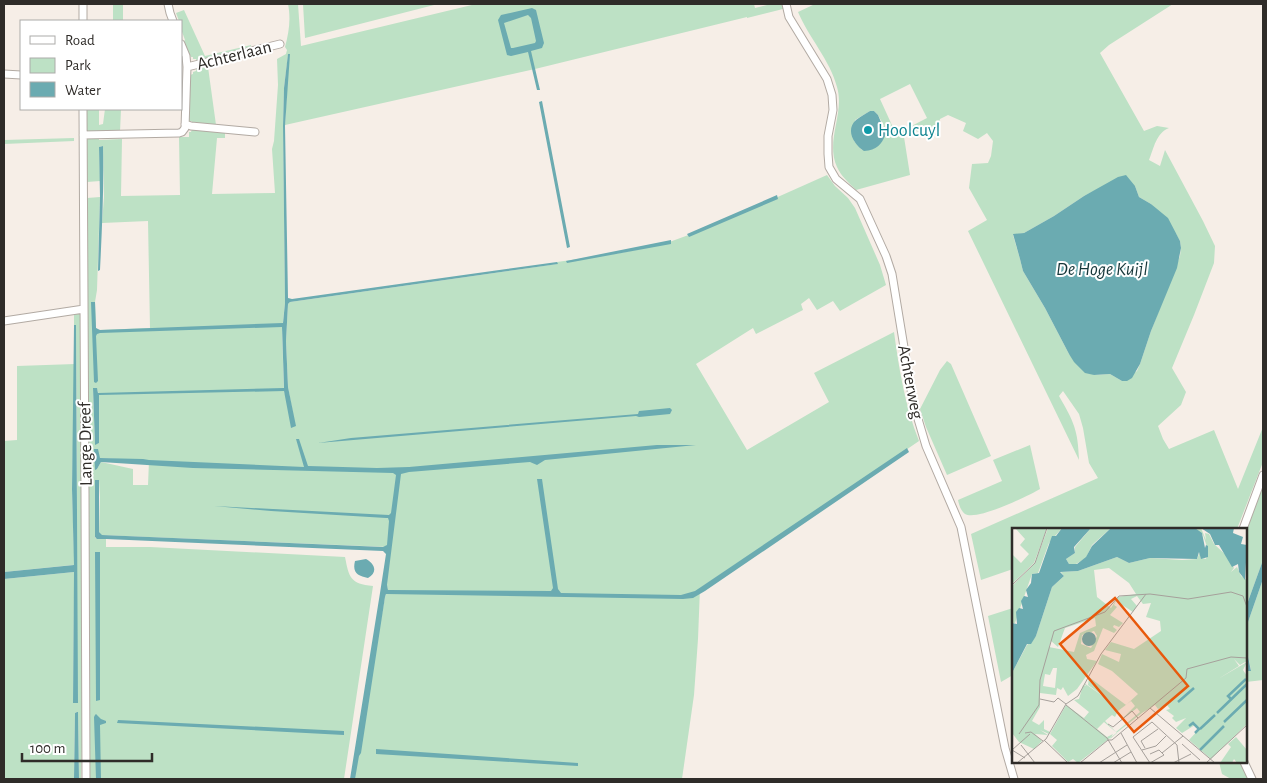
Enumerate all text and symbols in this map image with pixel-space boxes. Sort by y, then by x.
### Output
legend [20,20,182,110]
text: Road [65,33,95,48]
street label: Achterlaan [195,38,273,74]
text: Park [65,58,91,73]
text: Water [65,83,101,98]
place label: Hoolcuyl [878,122,940,140]
marker: Hoolcuyl [862,124,874,136]
water label: De Hoge Kuijl [1056,260,1148,279]
street label: Achterweg [894,344,926,421]
street label: Lange Dreef [76,400,96,486]
inset map [1012,528,1247,763]
scale bar [22,730,152,762]
text: 100 m [30,741,65,756]

